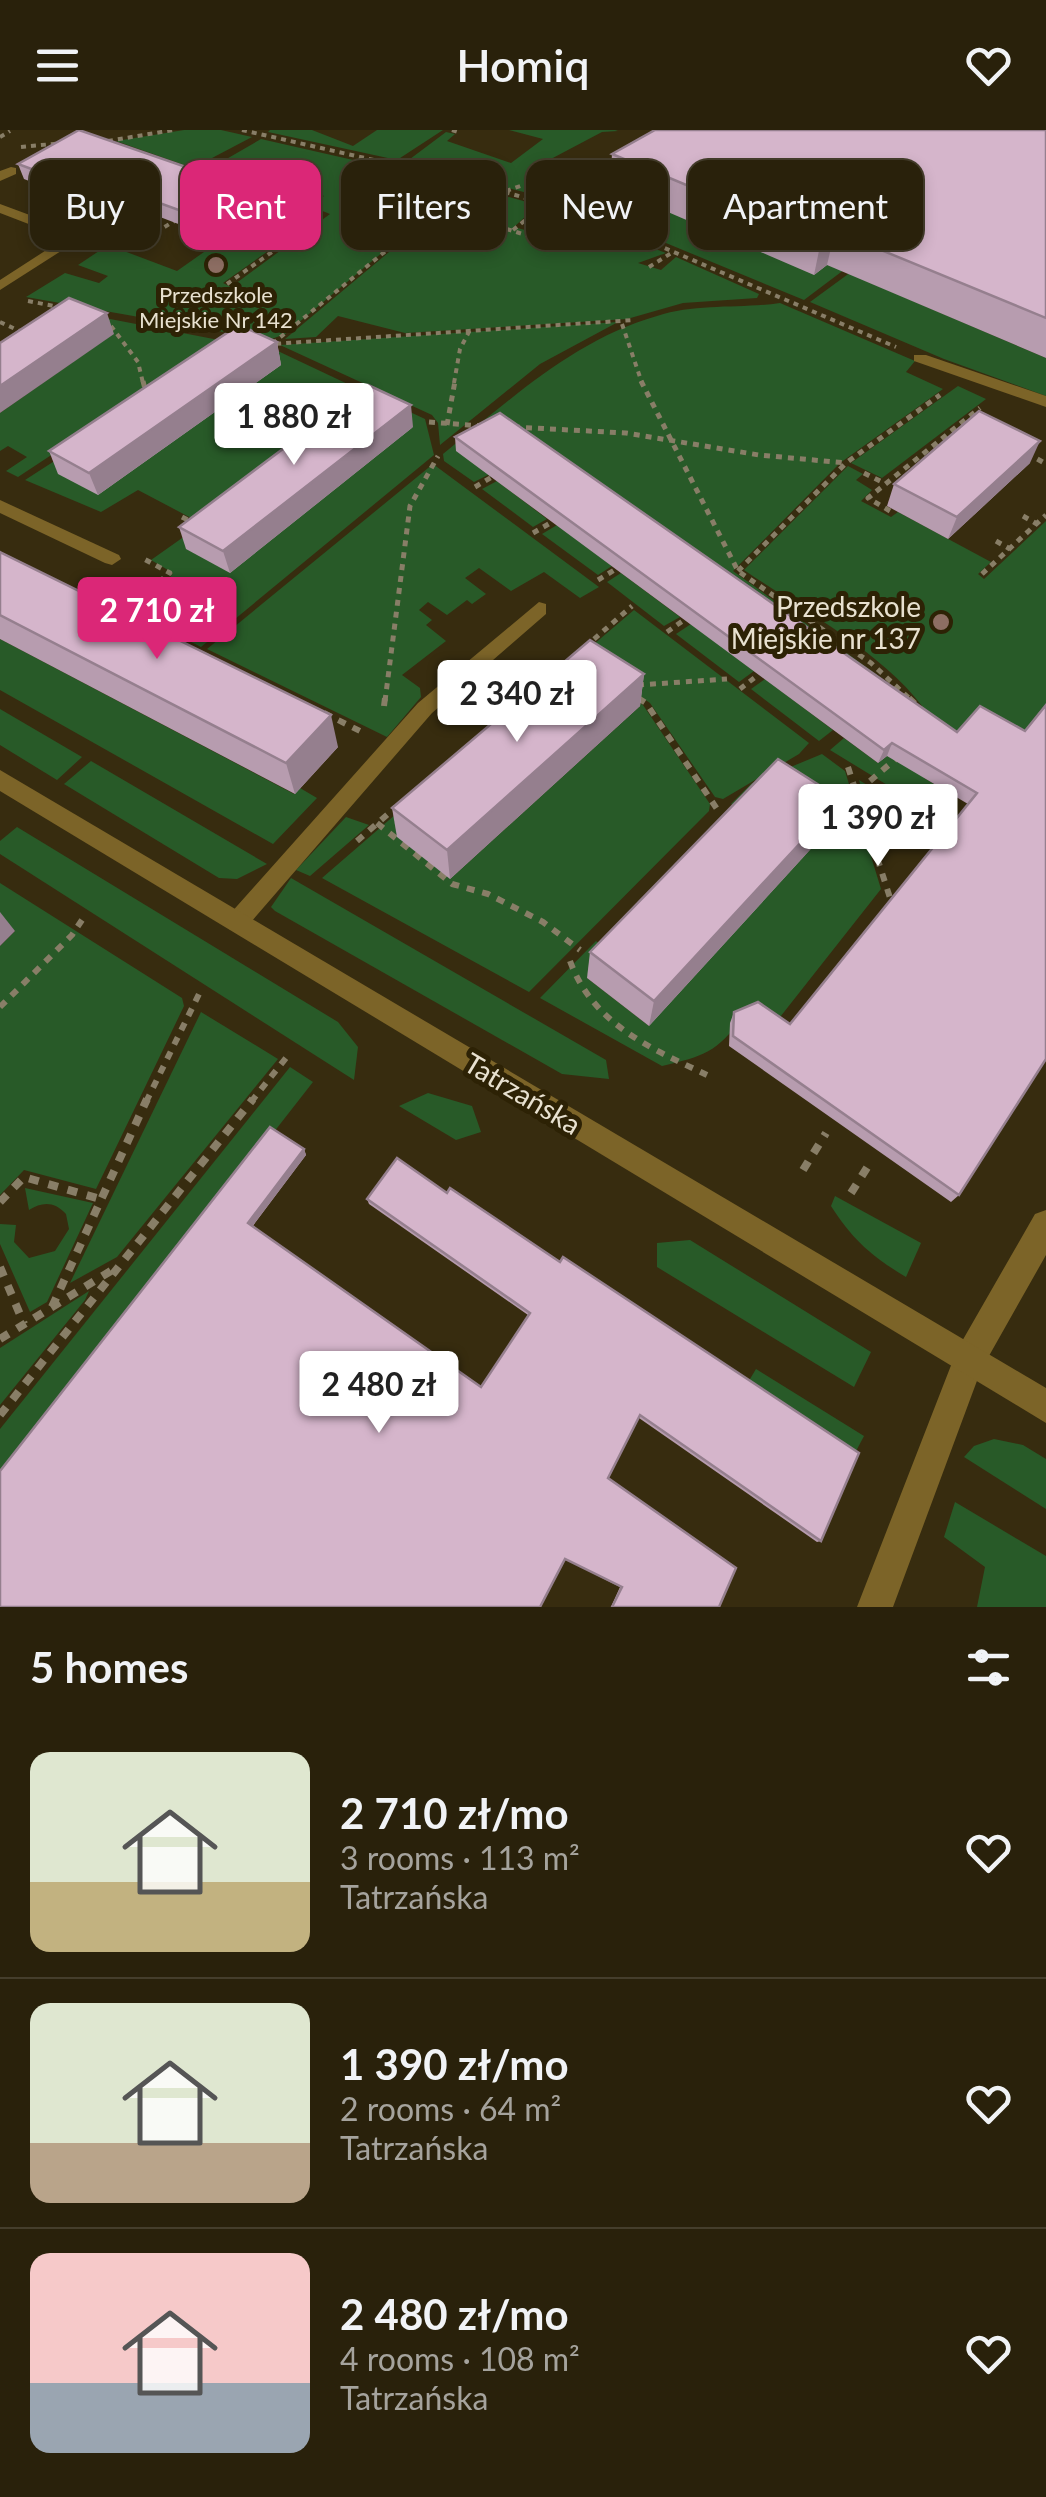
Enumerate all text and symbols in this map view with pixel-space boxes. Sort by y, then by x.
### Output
icon: menu [30,38,85,93]
text: Homiq [456,38,590,92]
icon: heart [961,38,1016,93]
chip: Buy [30,160,160,250]
chip: Rent [180,160,321,250]
chip: Filters [341,160,506,250]
chip: New [526,160,668,250]
chip: Apartment [688,160,923,250]
marker: Przedszkole Miejskie Nr 142 [205,254,227,276]
place label: Przedszkole Miejskie Nr 142 [139,281,293,333]
pin: 1 880 zł [191,383,397,468]
text: 1 880 zł [236,396,352,435]
pin: 2 710 zł [54,577,260,662]
place label: Przedszkole Miejskie nr 137 [731,589,921,655]
text: 2 710 zł [99,590,215,629]
marker: Przedszkole Miejskie nr 137 [930,611,952,633]
pin: 2 340 zł [414,660,620,745]
text: 2 340 zł [459,673,575,712]
pin: 1 390 zł [775,784,981,869]
text: 1 390 zł [820,797,936,836]
street label: Tatrzańska [459,1045,587,1141]
pin: 2 480 zł [276,1351,482,1436]
text: 2 480 zł [321,1364,437,1403]
icon: filters [961,1640,1016,1695]
text: 5 homes [30,1642,188,1692]
text: 2 710 zł/mo [340,1788,569,1838]
icon: home [110,1792,230,1912]
icon: heart [961,1825,1016,1880]
text: 3 rooms · 113 m² [340,1838,580,1877]
text: Tatrzańska [340,1877,488,1916]
text: 1 390 zł/mo [340,2039,569,2089]
icon: home [110,2043,230,2163]
icon: heart [961,2076,1016,2131]
text: 2 rooms · 64 m² [340,2089,561,2128]
text: Tatrzańska [340,2128,488,2167]
text: 2 480 zł/mo [340,2289,569,2339]
icon: home [110,2293,230,2413]
icon: heart [961,2326,1016,2381]
text: 4 rooms · 108 m² [340,2339,580,2378]
text: Tatrzańska [340,2378,488,2417]

